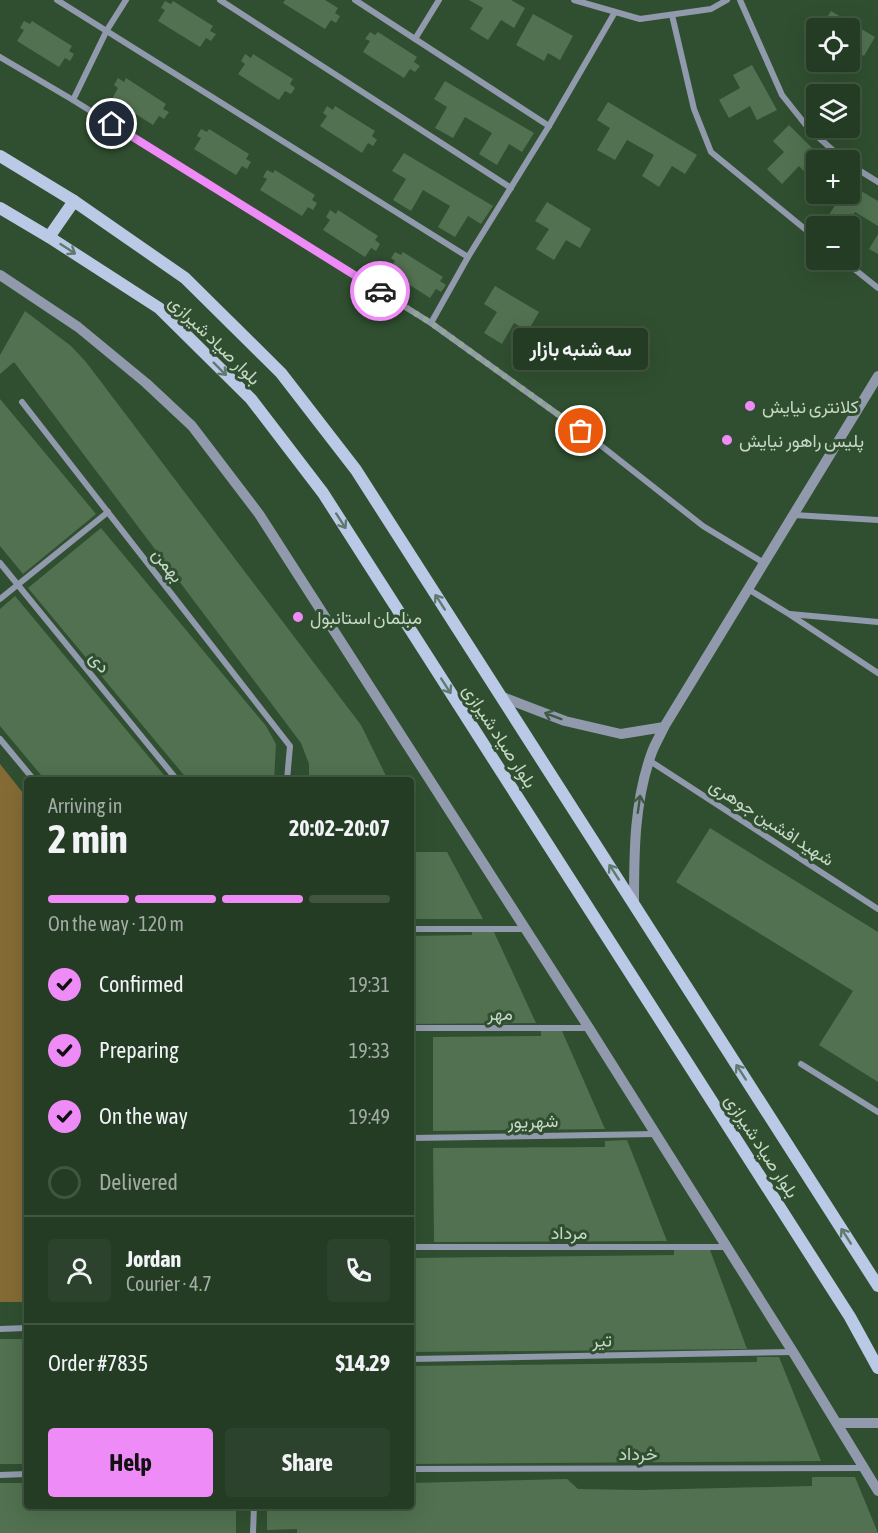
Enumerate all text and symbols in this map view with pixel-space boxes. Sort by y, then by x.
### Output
map controls [806,18,860,270]
button: locate [806,18,860,72]
button: layers [806,84,860,138]
pin [86,98,137,149]
icon: home [95,107,128,140]
button: + [806,150,860,204]
button: − [806,216,860,270]
one-way arrow [59,244,76,256]
courier [350,261,410,321]
icon: car [364,275,397,308]
street label: بلوار صیاد شیرازی [164,291,265,390]
callout: سه شنبه بازار [514,329,648,371]
text: سه شنبه بازار [529,337,632,360]
one-way arrow [213,362,228,376]
place label: کلانتری نیایش [762,396,859,418]
marker: کلانتری نیایش [743,399,757,413]
pin [555,405,606,456]
icon: bag [564,414,597,447]
place label: پلیس راهور نیایش [739,430,864,453]
marker: پلیس راهور نیایش [720,433,734,447]
one-way arrow [335,513,348,530]
street label: بهمن [147,544,188,587]
one-way arrow [434,594,446,611]
place label: مبلمان استانبول [310,607,422,629]
marker: مبلمان استانبول [291,610,305,624]
street label: دی [84,647,115,678]
one-way arrow [440,677,453,694]
street label: بلوار صیاد شیرازی [458,680,541,792]
one-way arrow [544,710,563,721]
street label: شهید افشین جوهری [705,774,838,871]
text: Arriving in [48,794,122,817]
one-way arrow [634,794,645,814]
text: 20:02–20:07 [289,815,390,841]
text: 2 min [48,817,128,861]
one-way arrow [607,864,620,881]
text: On the way · 120 m [48,912,184,935]
icon: check [48,968,81,1001]
text: Confirmed [99,971,184,997]
text: 19:31 [349,973,390,996]
street label: مهر [486,1003,513,1025]
icon: check [48,1034,81,1067]
text: Preparing [99,1037,179,1063]
text: 19:33 [349,1039,390,1062]
one-way arrow [735,1064,747,1081]
street label: بلوار صیاد شیرازی [720,1090,803,1202]
icon: check [48,1100,81,1133]
text: On the way [99,1103,188,1129]
text: 19:49 [349,1105,390,1128]
street label: شهریور [506,1110,559,1133]
text: Delivered [99,1169,178,1195]
street label: مرداد [551,1222,587,1244]
one-way arrow [840,1228,852,1245]
button: person [48,1239,111,1302]
button: phone [327,1239,390,1302]
text: Jordan [126,1246,181,1272]
text: Courier · 4.7 [126,1272,212,1295]
street label: تیر [591,1329,612,1352]
text: Order #7835 [48,1350,148,1376]
text: $14.29 [335,1350,390,1376]
button: Help [48,1428,213,1497]
button: Share [225,1428,390,1497]
street label: خرداد [618,1443,658,1465]

